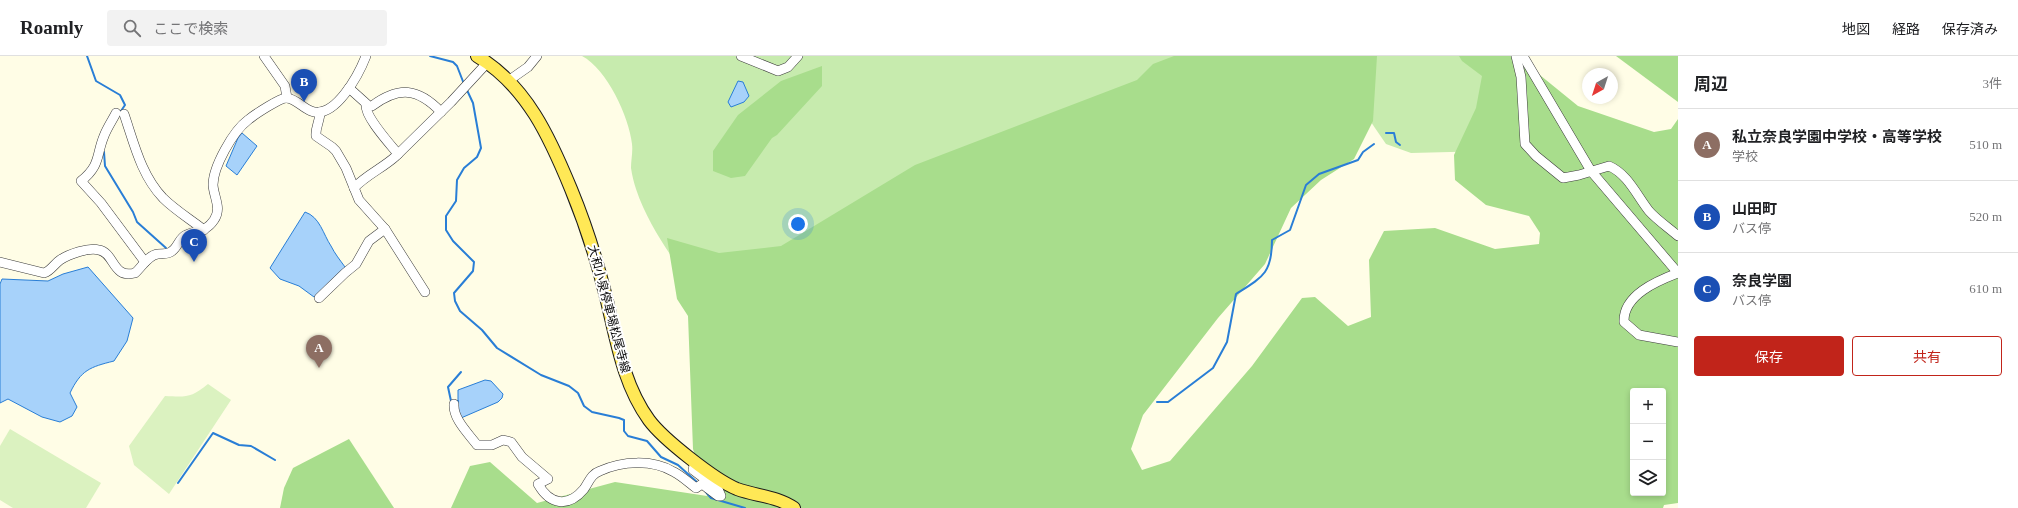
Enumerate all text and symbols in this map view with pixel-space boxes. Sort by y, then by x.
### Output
search box [107,10,387,46]
text: Roamly [20,17,83,38]
icon: search [121,17,143,39]
text: ここで検索 [153,21,228,37]
text: 地図 [1842,22,1870,37]
text: 経路 [1892,22,1920,37]
text: 保存済み [1942,22,1998,37]
north arrow [1582,68,1618,104]
pin: B [291,69,317,102]
text: 周辺 [1694,75,1728,94]
text: 3件 [1982,76,2002,91]
text: 私立奈良学園中学校・高等学校 [1732,129,1942,145]
text: A [1702,137,1712,152]
text: 510 m [1969,137,2002,152]
text: 学校 [1732,149,1758,164]
text: 山田町 [1732,201,1777,217]
text: B [1703,209,1711,224]
text: 520 m [1969,209,2002,224]
your location [788,214,808,234]
text: バス停 [1732,221,1771,236]
pin: C [181,229,207,262]
street label: 大和小泉停車場松尾寺線 [585,243,633,375]
text: 奈良学園 [1732,273,1792,289]
text: C [1702,281,1712,296]
text: 610 m [1969,281,2002,296]
text: バス停 [1732,293,1771,308]
pin: A [306,335,332,368]
button: 保存 [1694,336,1844,376]
button: 共有 [1852,336,2002,376]
map controls [1630,388,1666,496]
button: + [1630,388,1666,424]
button: − [1630,424,1666,460]
button: layers [1630,460,1666,496]

